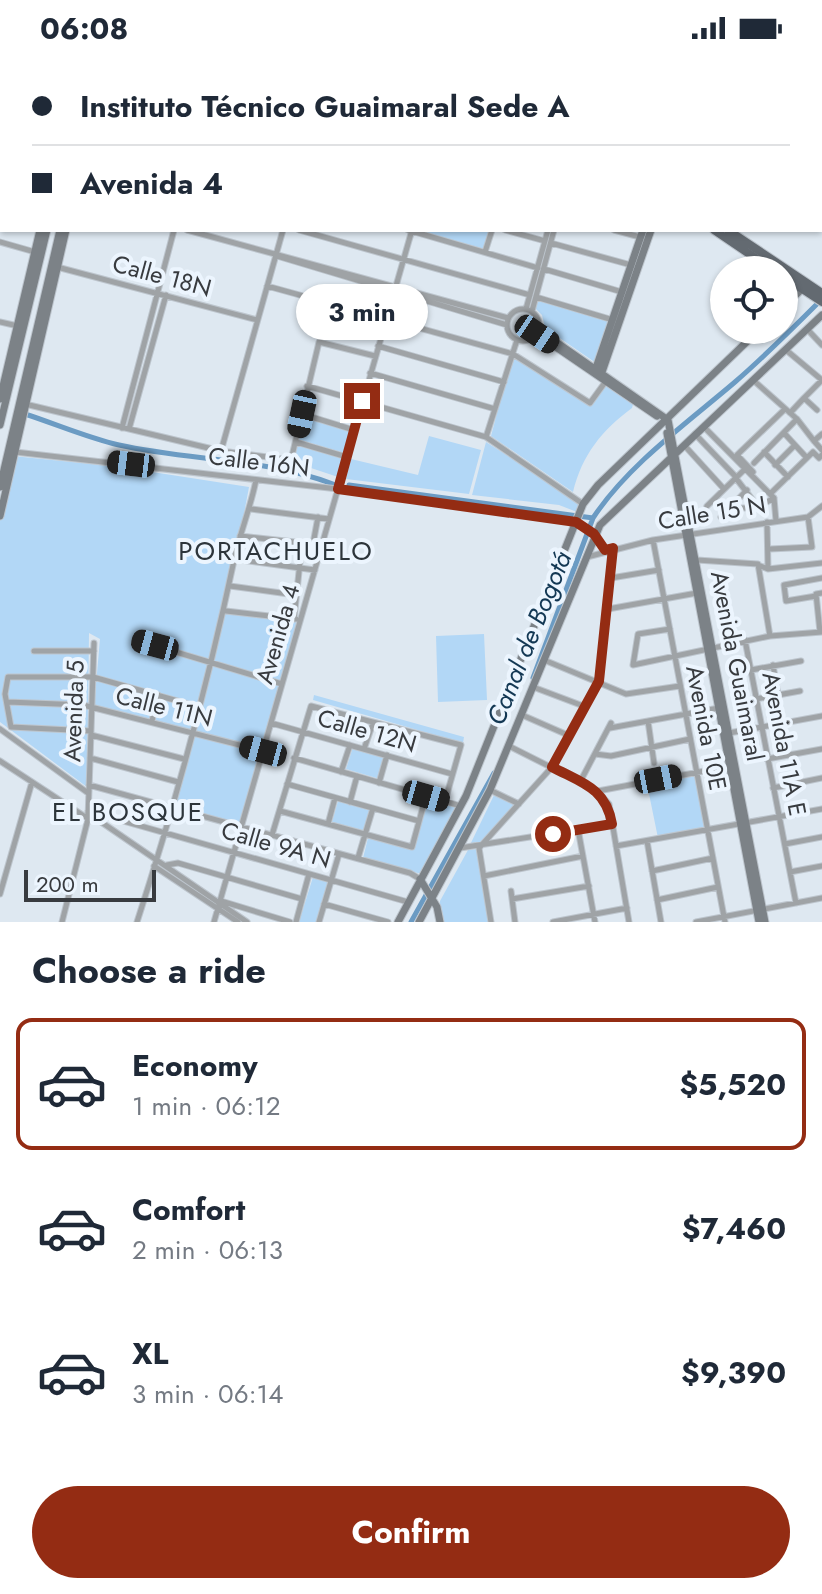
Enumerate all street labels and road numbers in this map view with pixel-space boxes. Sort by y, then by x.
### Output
street label: Calle 18N [109,246,215,306]
street label: Calle 16N [206,438,312,485]
street label: Calle 15 N [655,487,768,538]
street label: Avenida Guaimaral [702,568,773,764]
street label: Avenida 4 [247,580,308,688]
street label: Avenida 5 [54,659,93,763]
street label: Avenida 10E [677,662,736,794]
street label: Avenida 11A E [753,669,816,819]
street label: Calle 11N [112,678,216,735]
street label: Calle 12N [313,700,421,761]
street label: Calle 9A N [217,812,335,877]

